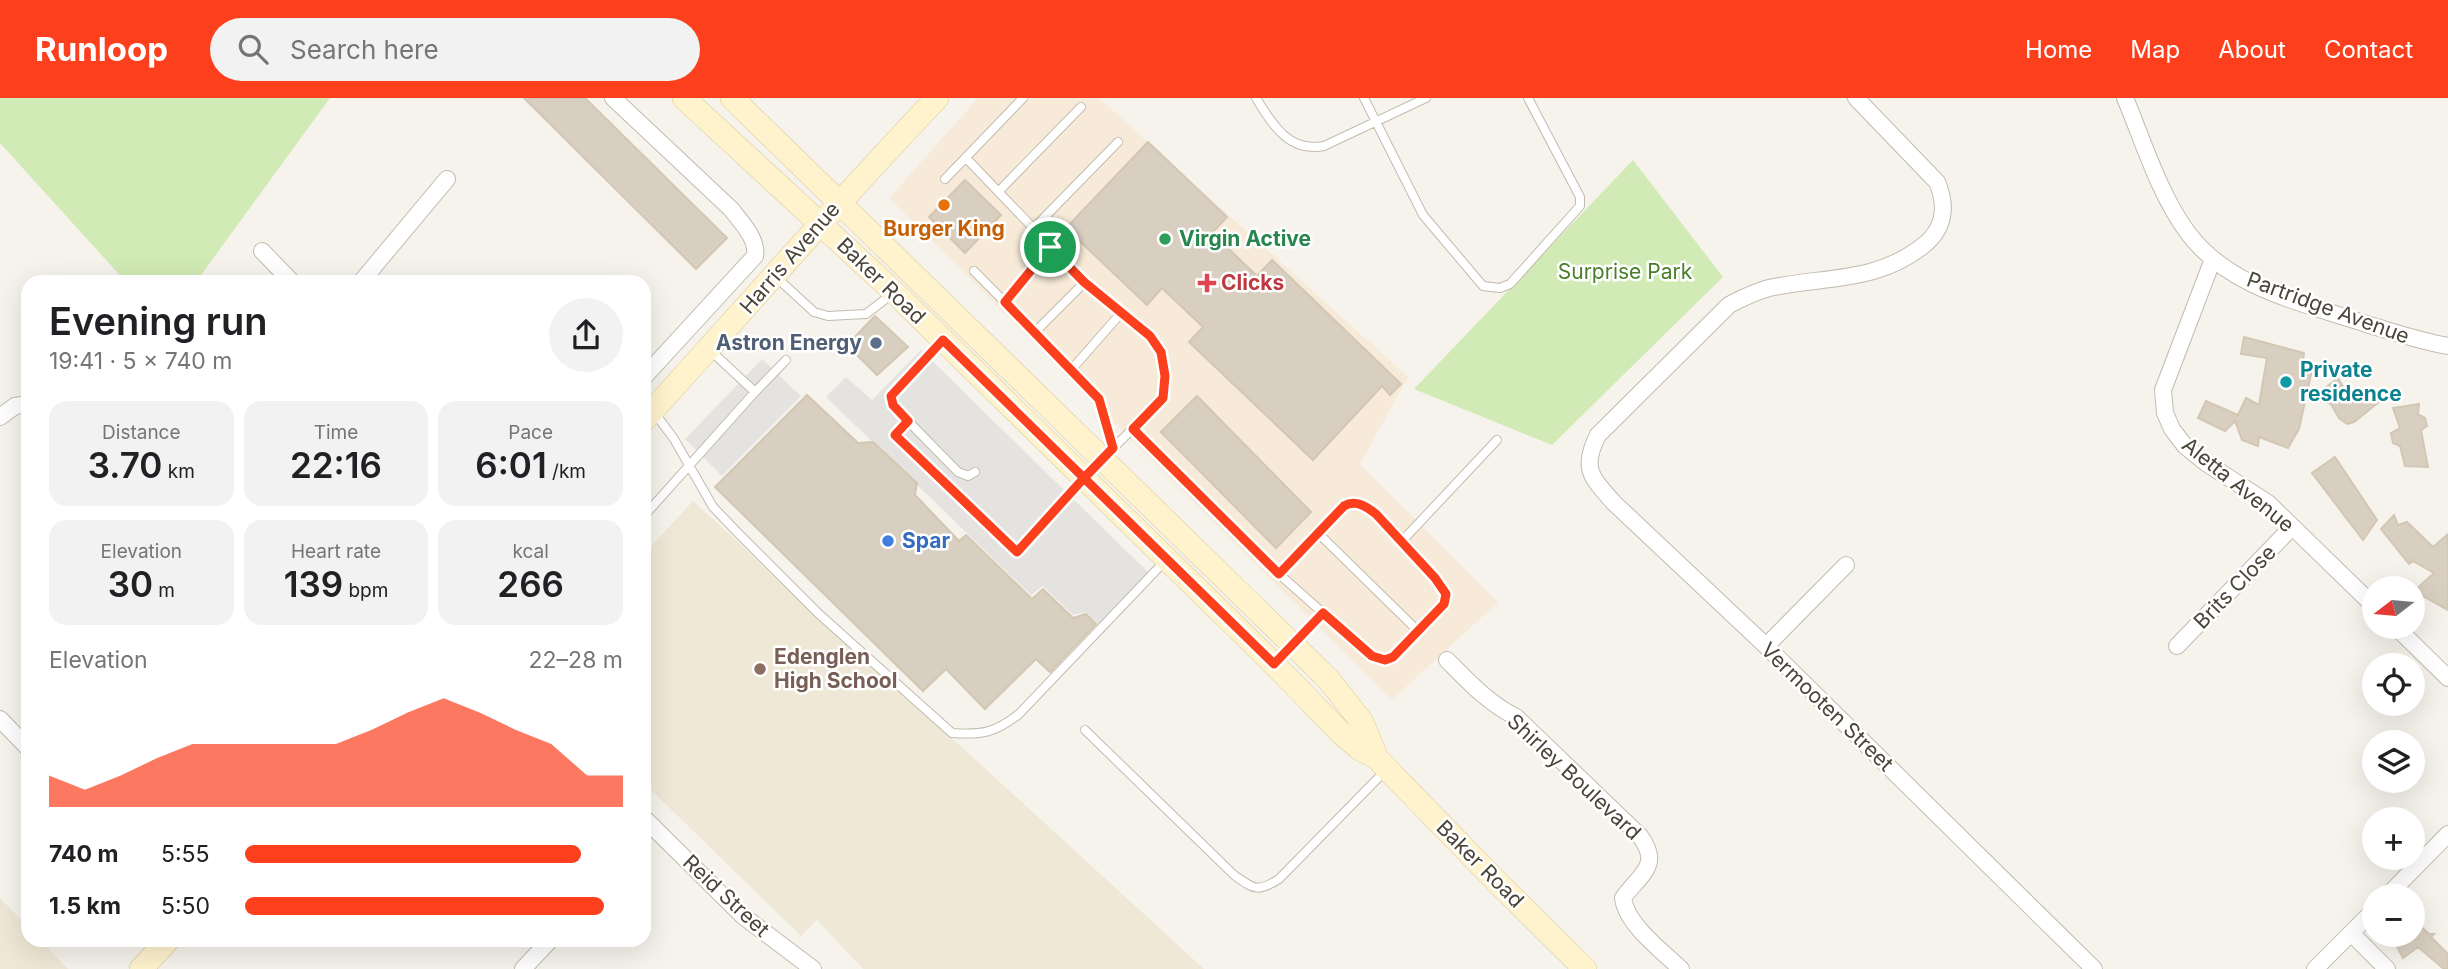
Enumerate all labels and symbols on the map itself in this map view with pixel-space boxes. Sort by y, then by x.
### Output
street label: Harris Avenue [734,197,845,319]
marker: Burger King [936,197,952,213]
place label: Burger King [883,216,1005,241]
pin [1020,217,1080,277]
place label: Virgin Active [1179,226,1311,251]
marker: Virgin Active [1157,231,1173,247]
street label: Baker Road [832,232,931,329]
park label: Surprise Park [1558,259,1693,284]
street label: Partridge Avenue [2243,266,2413,349]
place label: Clicks [1221,270,1284,295]
marker: Clicks [1199,275,1215,291]
place label: Astron Energy [716,330,862,355]
marker: Astron Energy [868,335,884,351]
place label: Private residence [2300,357,2402,406]
marker: Private residence [2278,374,2294,390]
street label: Aletta Avenue [2177,432,2299,537]
place label: Spar [902,528,950,553]
marker: Spar [880,533,896,549]
street label: Brits Close [2188,539,2281,634]
north arrow [2362,576,2426,639]
street label: Vermooten Street [1756,637,1899,776]
place label: Edenglen High School [774,644,897,693]
marker: Edenglen High School [752,661,768,677]
street label: Shirley Boulevard [1502,708,1646,845]
street label: Baker Road [1431,815,1529,913]
street label: Reid Street [678,849,775,942]

